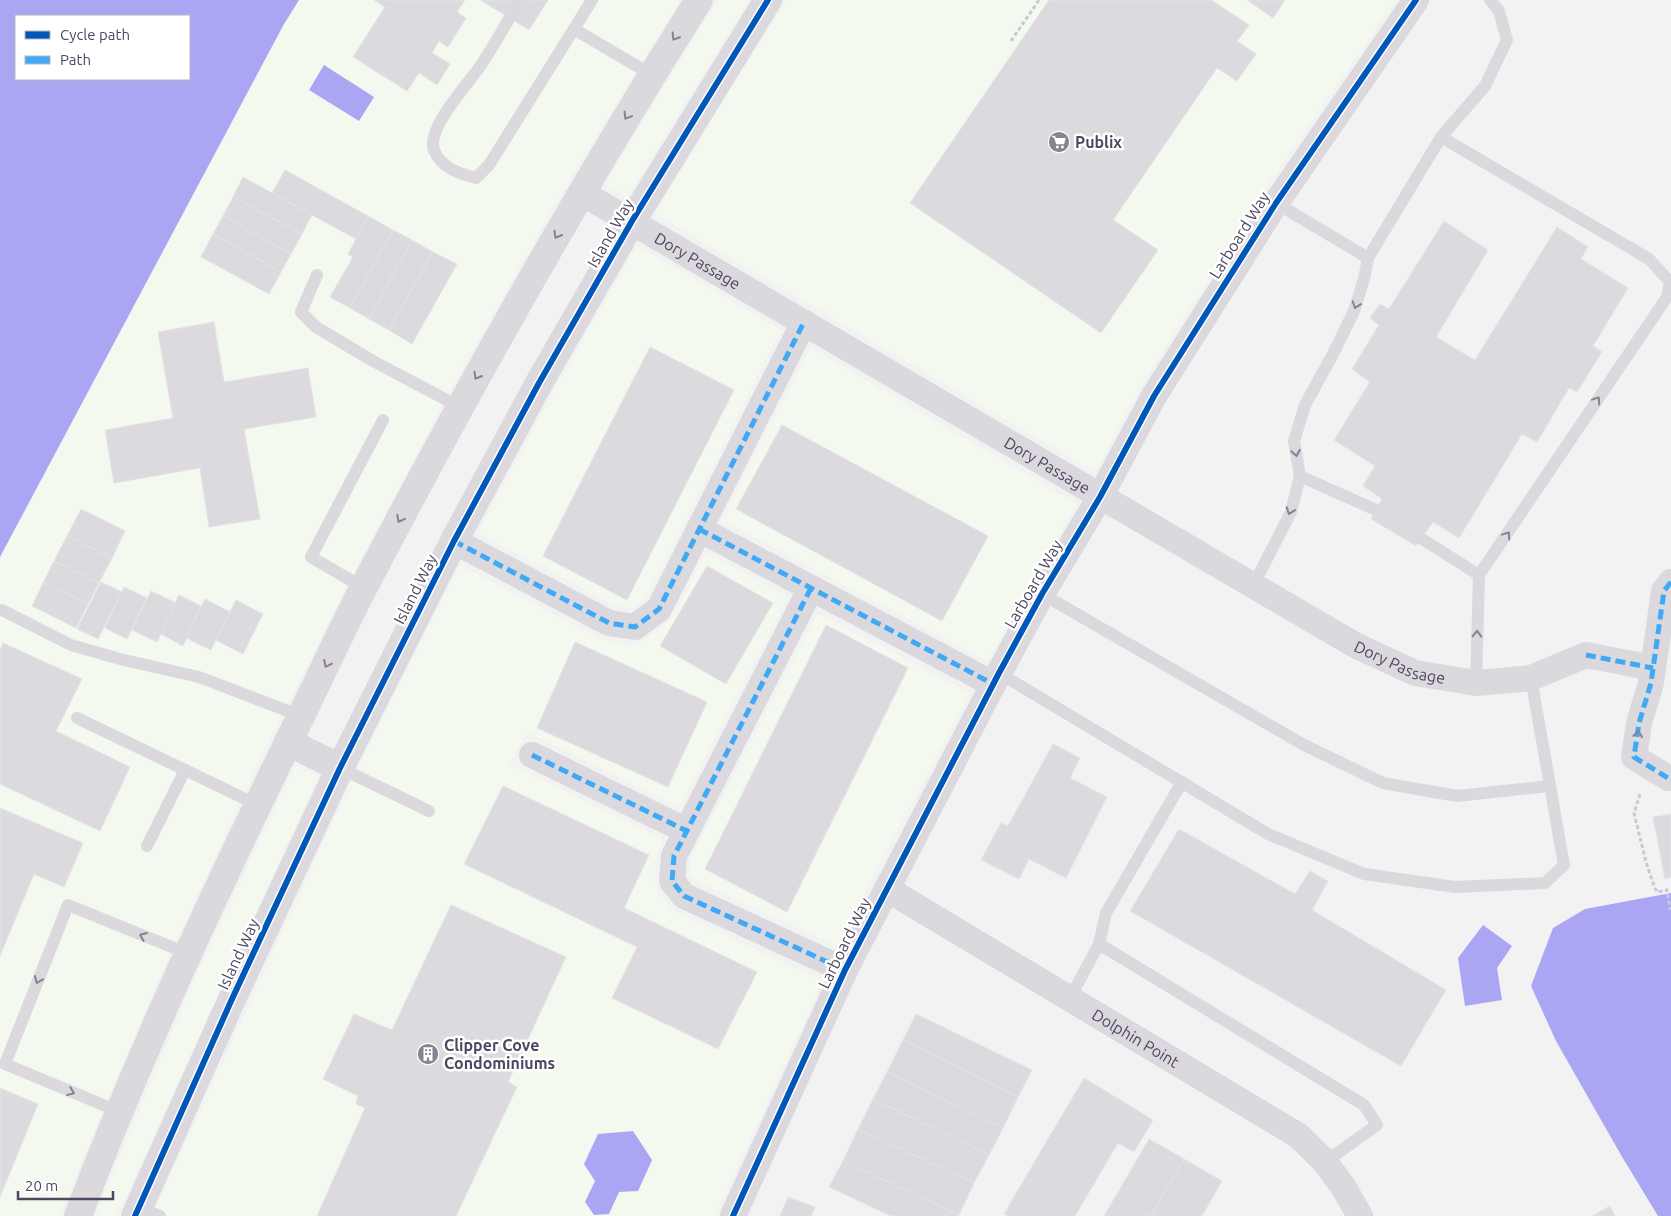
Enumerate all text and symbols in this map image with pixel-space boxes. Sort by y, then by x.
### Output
legend [15,15,190,80]
text: Cycle path [60,26,130,43]
one-way arrow [672,32,682,41]
text: Path [60,51,91,68]
one-way arrow [623,111,633,120]
supermarket icon: Publix [1047,130,1071,154]
place label: Publix [1075,133,1122,151]
street label: Larboard Way [1205,188,1273,282]
street label: Island Way [583,195,637,270]
street label: Dory Passage [652,229,744,293]
one-way arrow [554,230,564,239]
one-way arrow [1352,300,1362,309]
one-way arrow [473,371,483,380]
one-way arrow [1591,396,1601,405]
street label: Dory Passage [1001,433,1093,497]
one-way arrow [1291,449,1301,458]
one-way arrow [1286,506,1296,514]
one-way arrow [396,514,406,523]
one-way arrow [1501,531,1510,541]
street label: Larboard Way [1000,536,1066,631]
street label: Island Way [390,551,440,627]
one-way arrow [1472,630,1483,638]
street label: Dory Passage [1352,637,1447,687]
one-way arrow [322,659,333,668]
one-way arrow [1632,729,1643,737]
street label: Larboard Way [814,894,874,991]
street label: Island Way [214,915,262,992]
one-way arrow [140,932,148,942]
one-way arrow [34,976,44,984]
street label: Dolphin Point [1089,1005,1183,1071]
place label: Clipper Cove Condominiums [444,1036,555,1072]
building icon: Clipper Cove Condominiums [416,1042,440,1066]
one-way arrow [66,1085,75,1096]
scale bar [18,1168,112,1200]
text: 20 m [25,1177,58,1194]

